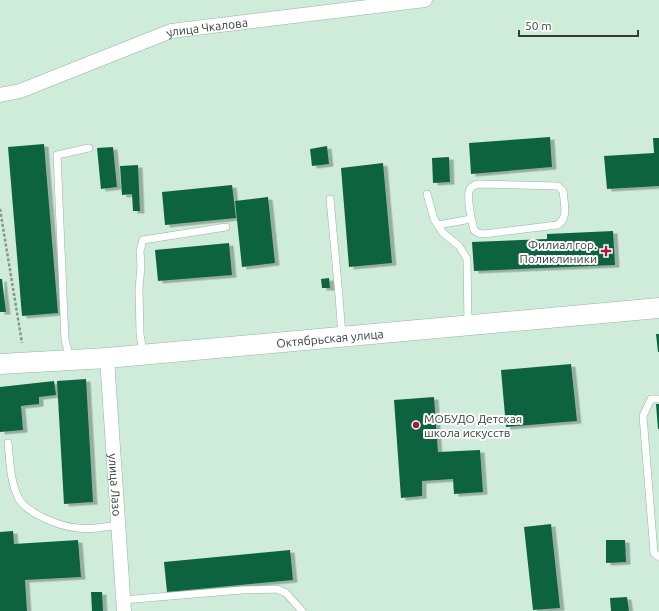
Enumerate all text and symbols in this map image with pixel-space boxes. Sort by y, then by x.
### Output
scale bar [519,12,638,38]
street label: улица Чкалова [164,15,248,39]
text: 50 m [525,19,552,32]
place label: Филиал гор. Поликлиники [520,238,597,265]
marker: Филиал гор. Поликлиники [600,245,612,257]
street label: Октябрьская улица [276,326,384,349]
place label: МОБУДО Детская школа искусcтв [424,412,522,439]
marker: МОБУДО Детская школа искусcтв [411,420,421,430]
street label: улица Лазо [107,453,124,517]

